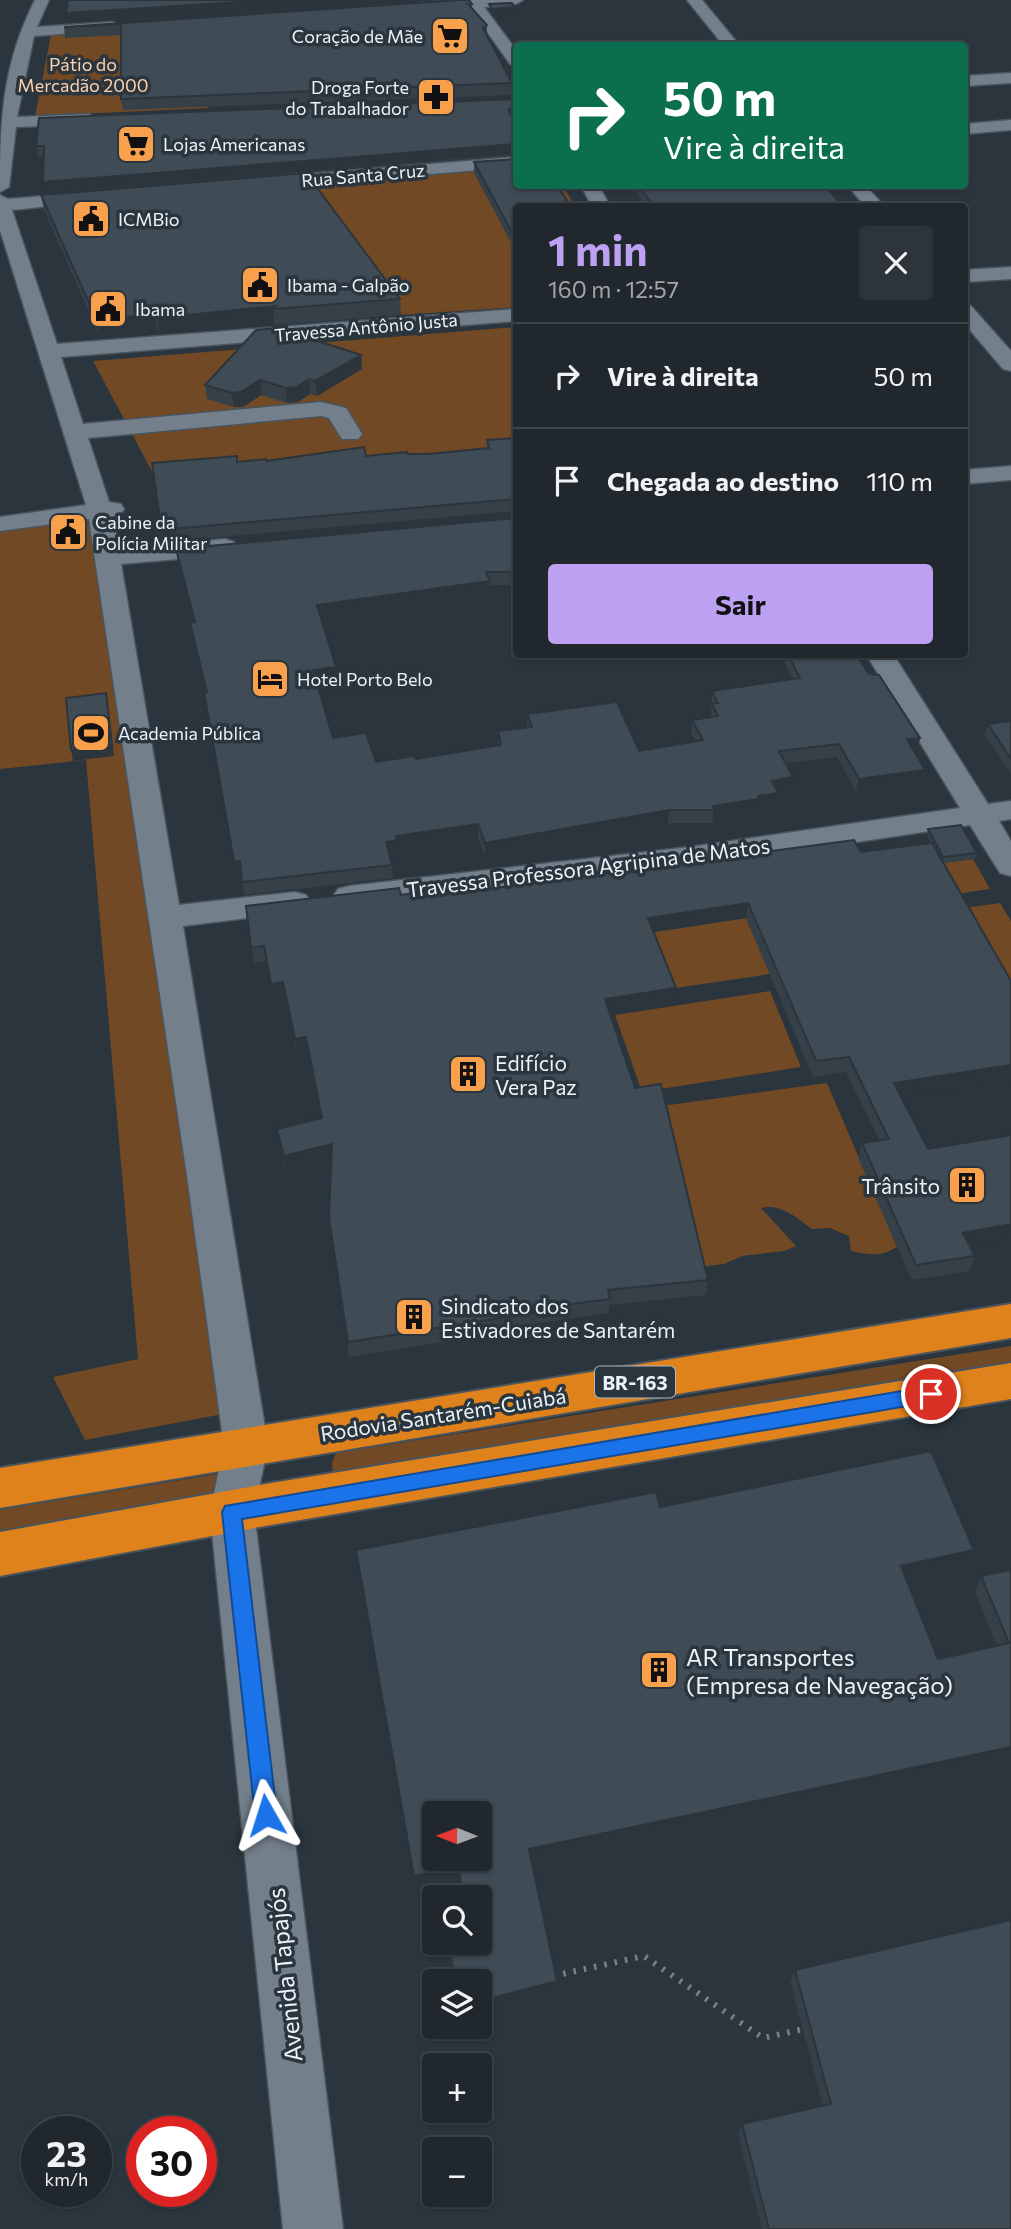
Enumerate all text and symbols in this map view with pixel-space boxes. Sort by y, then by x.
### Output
supermarket icon: Coração de Mãe [429,15,471,57]
place label: Coração de Mãe [292,25,423,47]
park label: Pátio do Mercadão 2000 [18,53,148,96]
text: 50 m [663,66,776,126]
icon: right [548,70,639,161]
place label: Droga Forte do Trabalhador [285,76,409,119]
pharmacy icon: Droga Forte do Trabalhador [415,76,457,118]
supermarket icon: Lojas Americanas [115,123,157,165]
text: Vire à direita [663,126,845,166]
place label: Lojas Americanas [163,133,305,155]
street label: Rua Santa Cruz [300,159,426,191]
public building icon: ICMBio [70,198,112,240]
place label: ICMBio [118,208,180,230]
text: 1 min [548,223,648,275]
button: close [859,226,933,300]
public building icon: Ibama - Galpão [239,264,281,306]
place label: Ibama - Galpão [287,274,410,296]
text: 160 m · 12:57 [548,275,679,303]
public building icon: Ibama [87,288,129,330]
place label: Ibama [135,298,185,320]
street label: Travessa Antônio Justa [273,308,459,346]
icon: right [548,357,586,395]
text: Vire à direita [607,360,759,391]
text: 50 m [873,360,933,391]
icon: arrive [548,462,586,500]
text: Chegada ao destino [607,465,839,496]
text: 110 m [866,465,933,496]
public building icon: Cabine da Polícia Militar [47,511,89,553]
place label: Cabine da Polícia Militar [95,511,207,554]
button: Sair [548,564,933,644]
hotel icon: Hotel Porto Belo [249,658,291,700]
place label: Hotel Porto Belo [297,668,433,690]
sports icon: Academia Pública [70,712,112,754]
place label: Academia Pública [118,722,261,744]
street label: Travessa Professora Agripina de Matos [405,832,771,902]
place label: Edifício Vera Paz [495,1050,577,1099]
building icon: Edifício Vera Paz [447,1053,489,1095]
building icon: Trânsito [946,1164,988,1206]
place label: Trânsito [861,1173,940,1198]
place label: Sindicato dos Estivadores de Santarém [441,1293,675,1342]
building icon: Sindicato dos Estivadores de Santarém [393,1296,435,1338]
pin [901,1364,961,1424]
road number: BR-163 [595,1366,675,1398]
icon: arrive [912,1375,950,1413]
street label: Rodovia Santarém-Cuiabá [318,1382,568,1446]
place label: AR Transportes (Empresa de Navegação) [686,1642,953,1699]
building icon: AR Transportes (Empresa de Navegação) [638,1649,680,1691]
position arrow [229,1778,303,1852]
north arrow [422,1801,492,1871]
map controls [422,1801,492,2207]
button: search [422,1885,492,1955]
street label: Avenida Tapajós [260,1887,308,2063]
button: layers [422,1969,492,2039]
button: + [422,2053,492,2123]
speed limit sign: 30 [126,2116,217,2207]
text: 23 [46,2131,87,2174]
button: − [422,2137,492,2207]
text: km/h [45,2168,88,2190]

